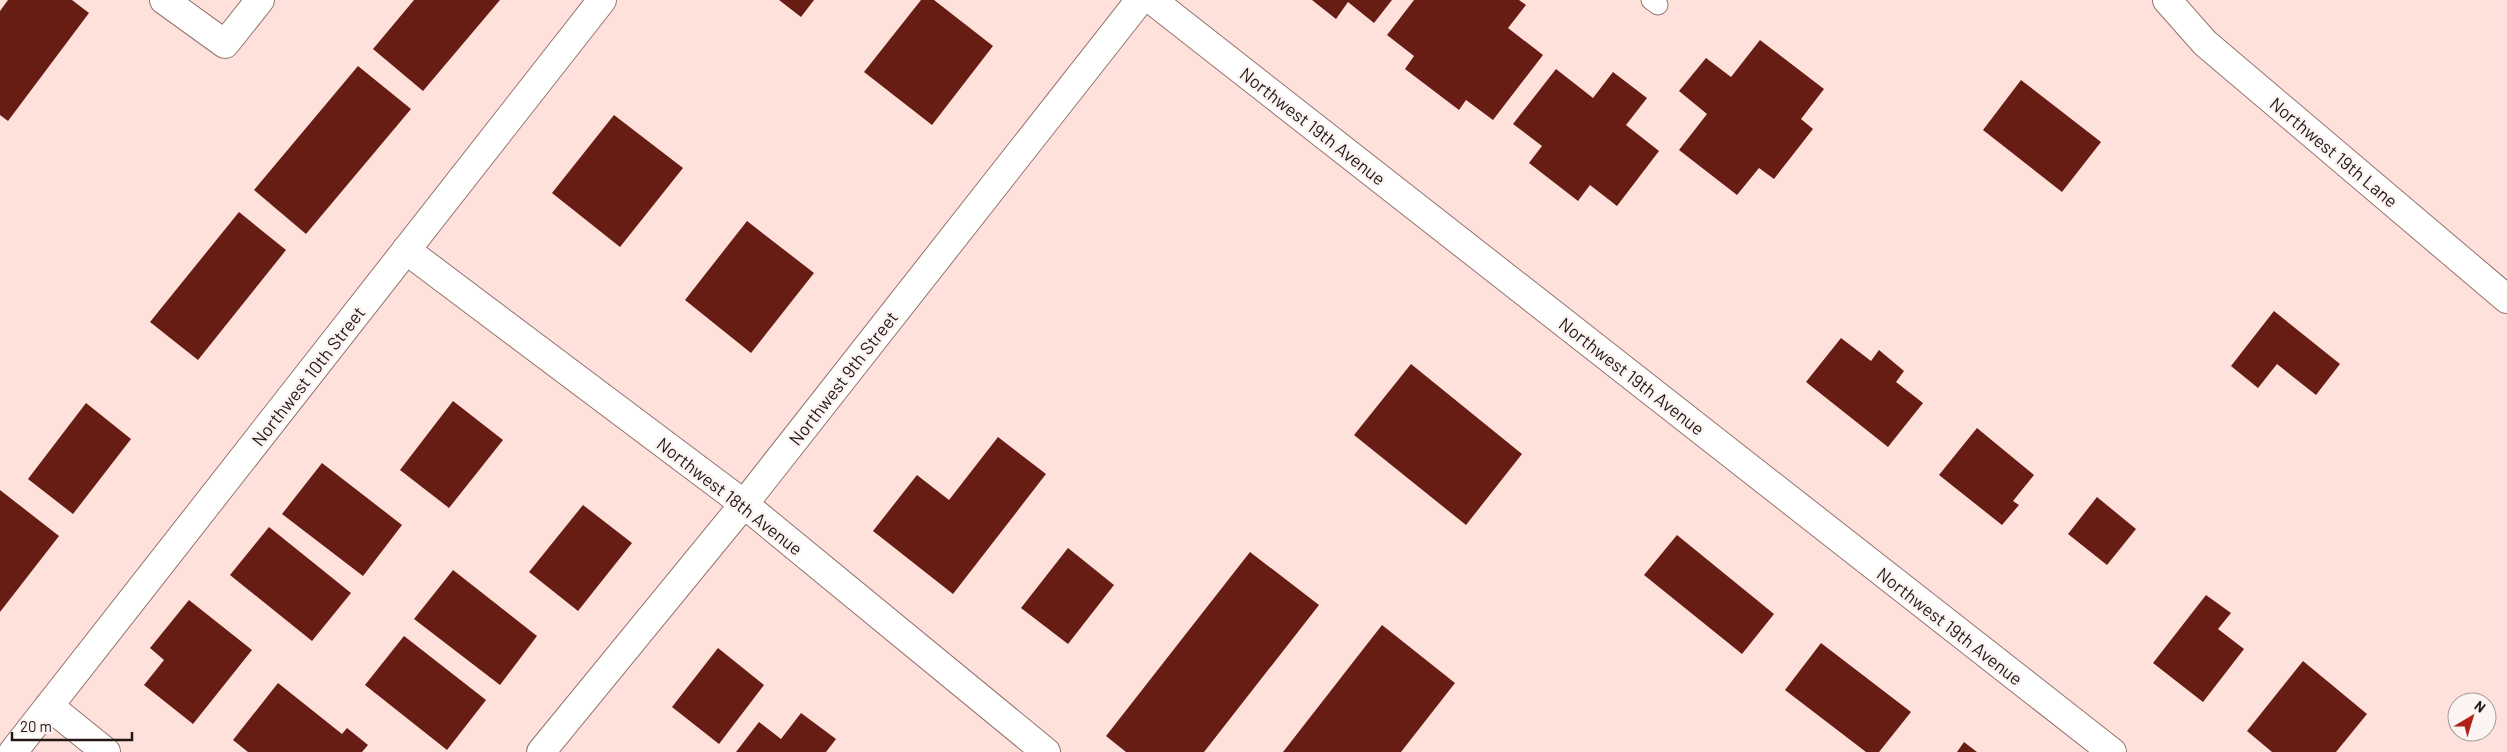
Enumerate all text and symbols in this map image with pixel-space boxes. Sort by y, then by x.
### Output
street label: Northwest 19th Avenue [1236,62,1390,190]
street label: Northwest 19th Lane [2266,92,2402,212]
street label: Northwest 10th Street [247,302,369,450]
street label: Northwest 9th Street [784,307,902,449]
street label: Northwest 19th Avenue [1555,312,1709,440]
street label: Northwest 18th Avenue [653,432,807,560]
street label: Northwest 19th Avenue [1873,562,2027,690]
north arrow [2447,692,2497,742]
text: N [2471,697,2489,716]
scale bar [12,710,132,742]
text: 20 m [20,717,52,735]

